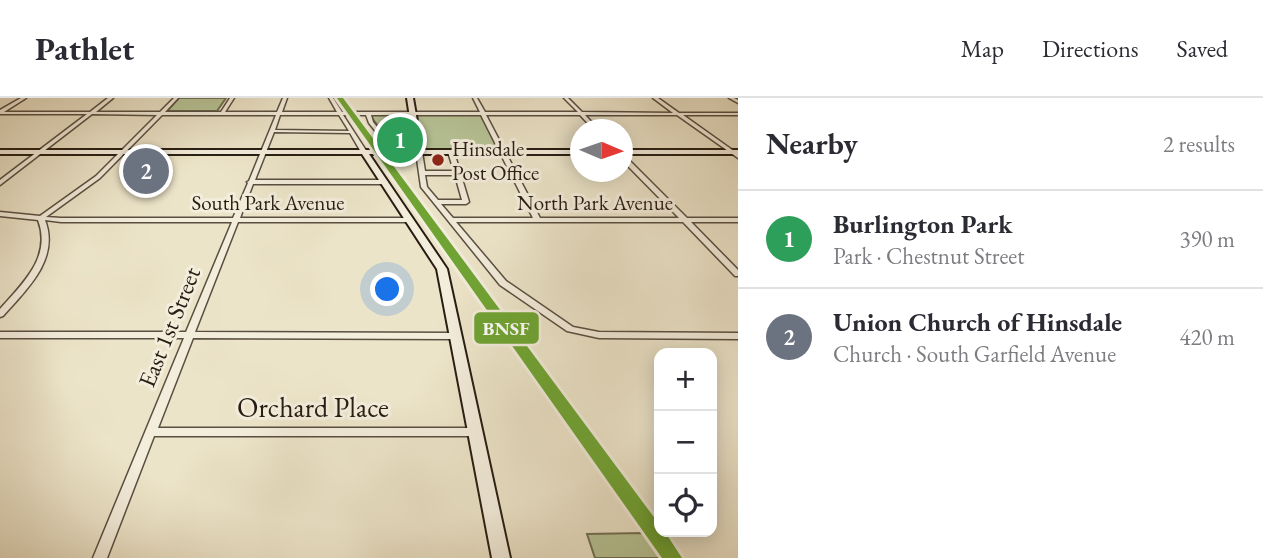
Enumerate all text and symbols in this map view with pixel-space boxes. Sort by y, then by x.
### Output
text: Pathlet [35,27,134,70]
text: Map [961,33,1004,64]
text: Directions [1042,33,1139,64]
text: Saved [1177,33,1228,64]
pin: 1 [377,114,423,166]
north arrow [570,119,633,182]
text: Nearby [766,124,858,163]
text: 2 results [1163,129,1235,159]
place label: Hinsdale Post Office [452,135,539,186]
pin: 2 [123,145,169,197]
marker: Hinsdale Post Office [430,152,446,168]
street label: South Park Avenue [191,189,345,216]
street label: North Park Avenue [517,189,673,216]
text: Burlington Park [833,207,1012,241]
text: 1 [783,224,795,254]
text: 390 m [1179,224,1235,254]
text: Park · Chestnut Street [833,241,1024,271]
street label: East 1st Street [131,262,207,392]
your location [370,272,404,306]
text: Union Church of Hinsdale [833,305,1122,339]
line badge: BNSF [473,311,540,345]
text: BNSF [482,316,530,341]
text: 2 [783,322,795,352]
text: 420 m [1179,322,1235,352]
text: Church · South Garfield Avenue [833,339,1116,369]
map controls [654,348,717,537]
button: + [654,348,717,411]
street label: Orchard Place [237,389,389,425]
button: − [654,411,717,474]
button: locate [654,474,717,537]

